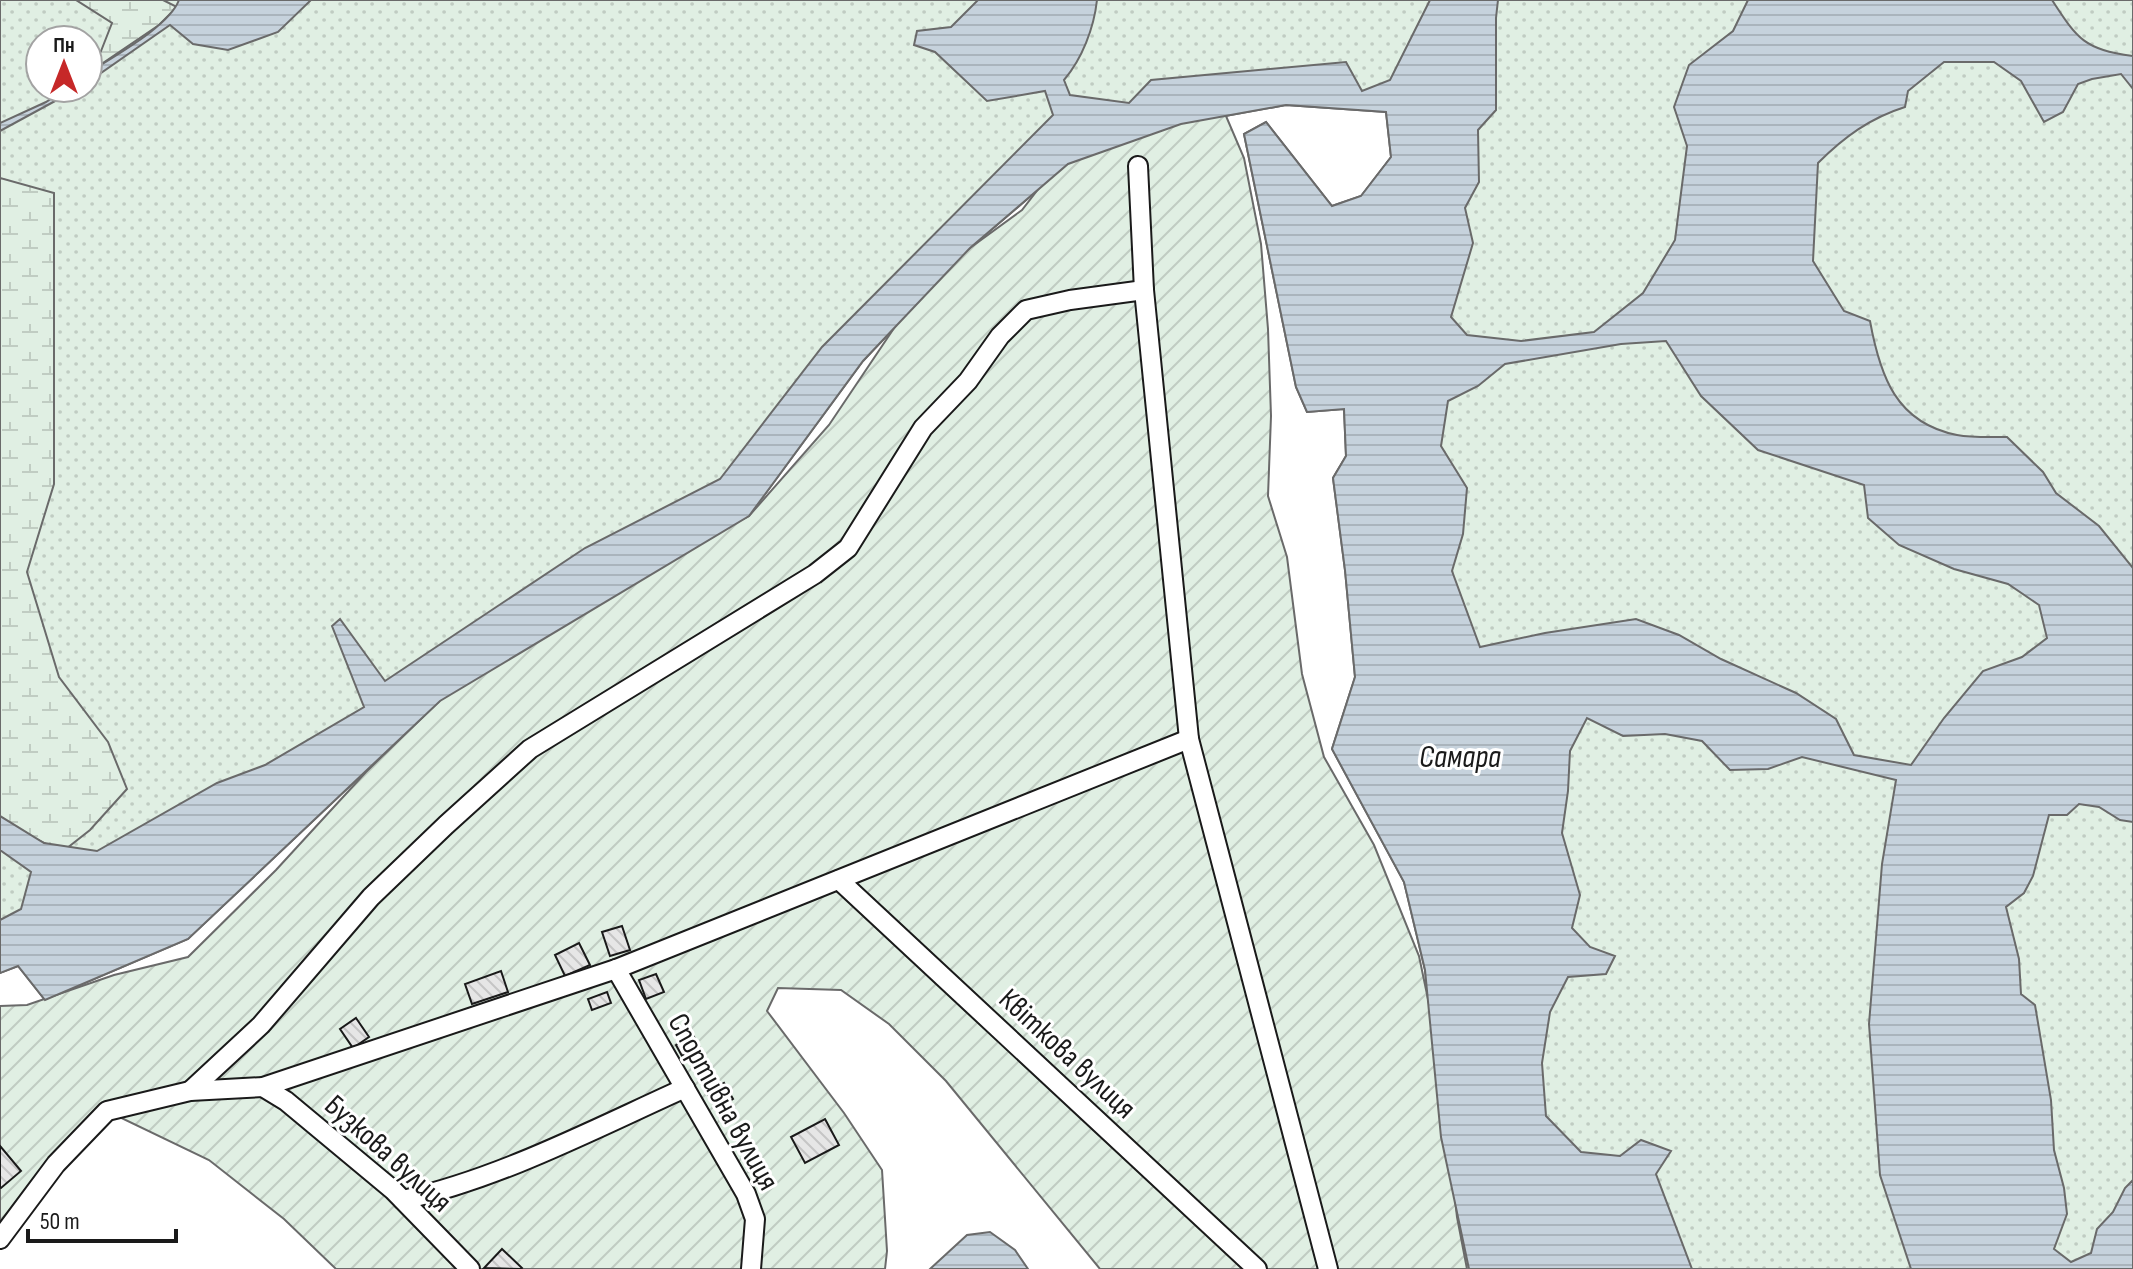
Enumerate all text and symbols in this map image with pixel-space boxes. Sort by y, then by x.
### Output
north arrow [24,24,104,104]
text: Пн [53,32,75,59]
water label: Самара [1419,738,1501,777]
street label: Квіткова вулиця [991,981,1143,1127]
street label: Спортивна вулиця [660,1007,786,1197]
street label: Бузкова вулиця [317,1088,459,1220]
scale bar [28,1193,176,1243]
text: 50 m [40,1207,80,1236]

